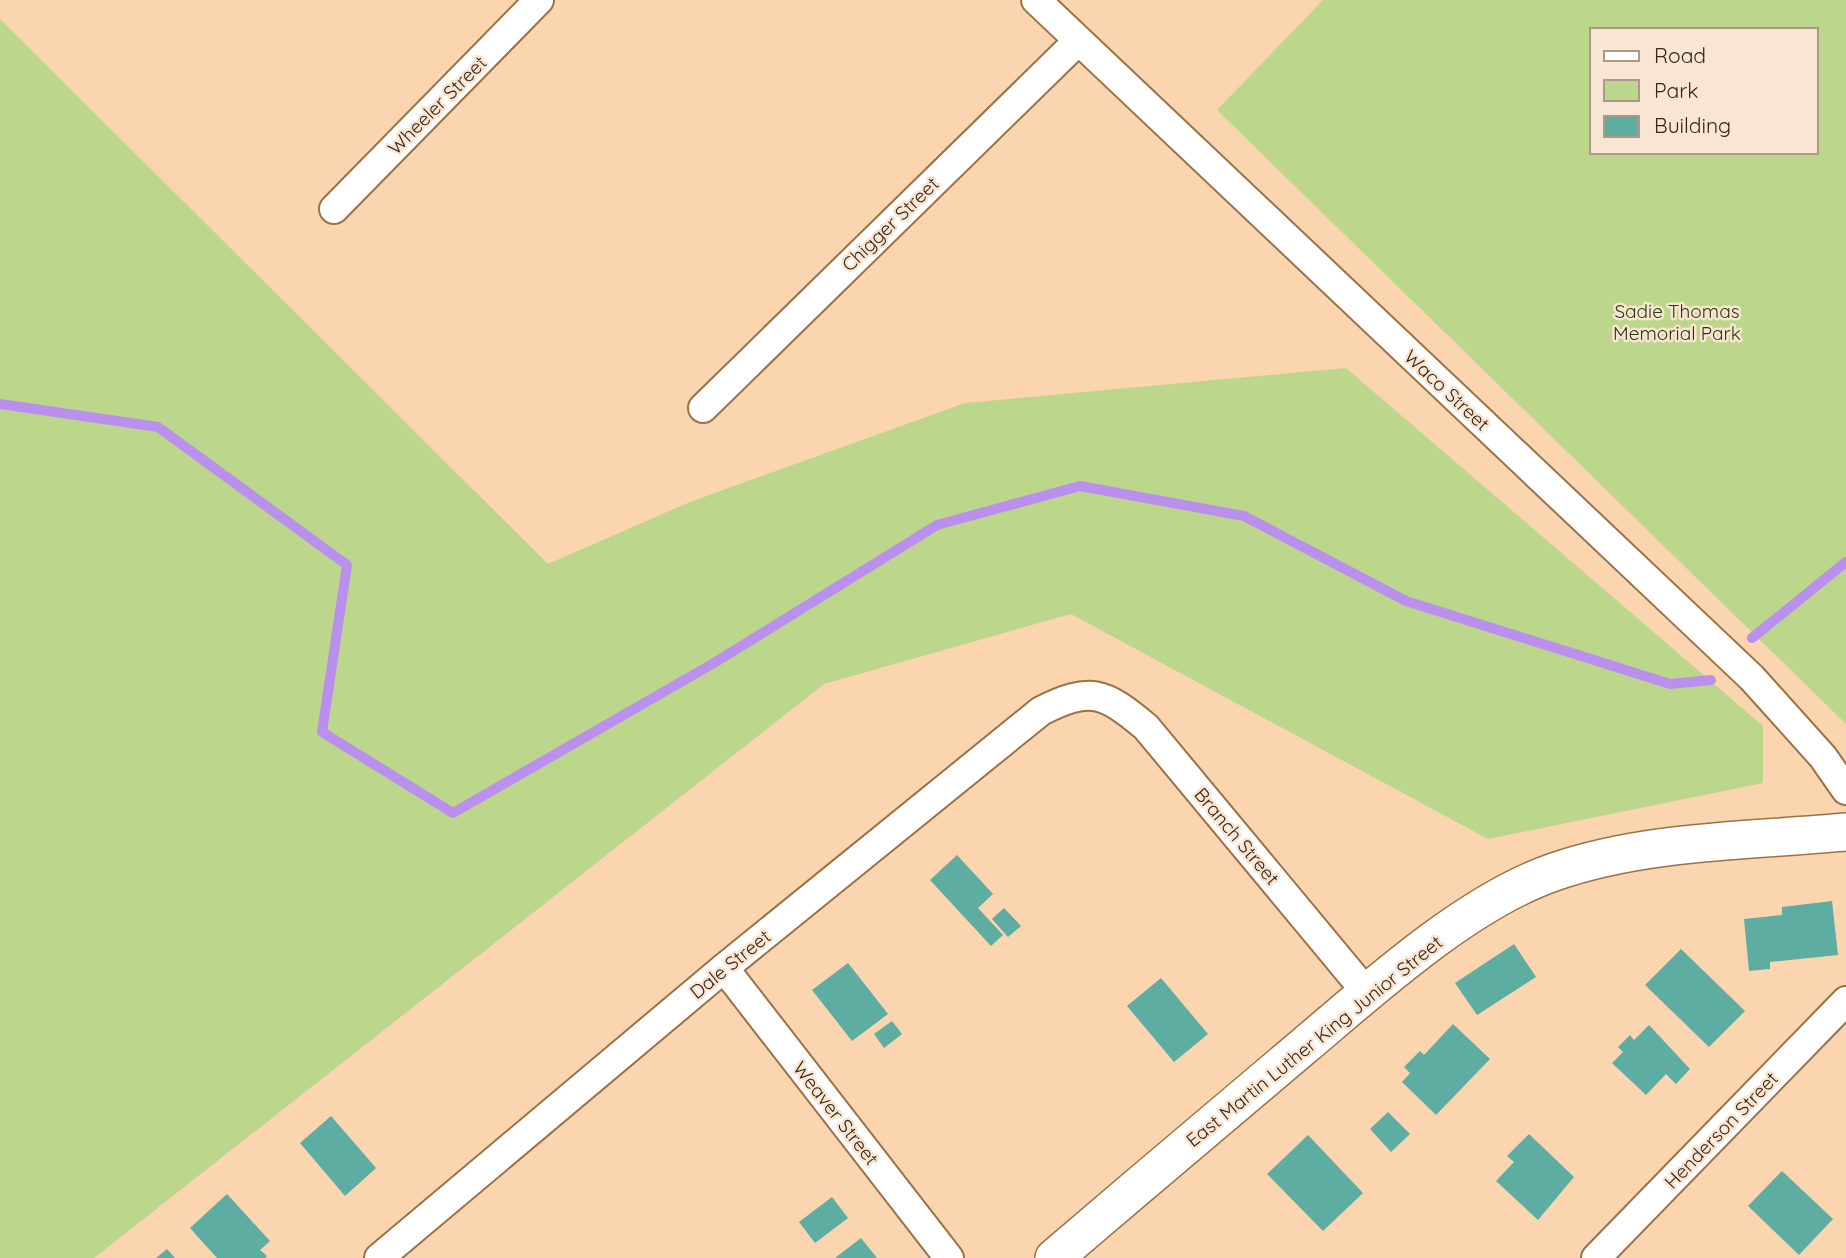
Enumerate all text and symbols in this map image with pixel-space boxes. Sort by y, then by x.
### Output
legend [1590,28,1818,154]
text: Road [1654,42,1706,68]
street label: Wheeler Street [383,51,491,159]
text: Park [1654,77,1698,103]
text: Building [1654,112,1731,138]
street label: Chigger Street [836,172,944,276]
park label: Sadie Thomas Memorial Park [1613,299,1741,345]
street label: Waco Street [1399,344,1495,436]
street label: Branch Street [1189,782,1285,890]
street label: Dale Street [685,924,775,1004]
street label: East Martin Luther King Junior Street [1181,930,1447,1152]
street label: Weaver Street [788,1056,884,1170]
street label: Henderson Street [1659,1066,1783,1194]

